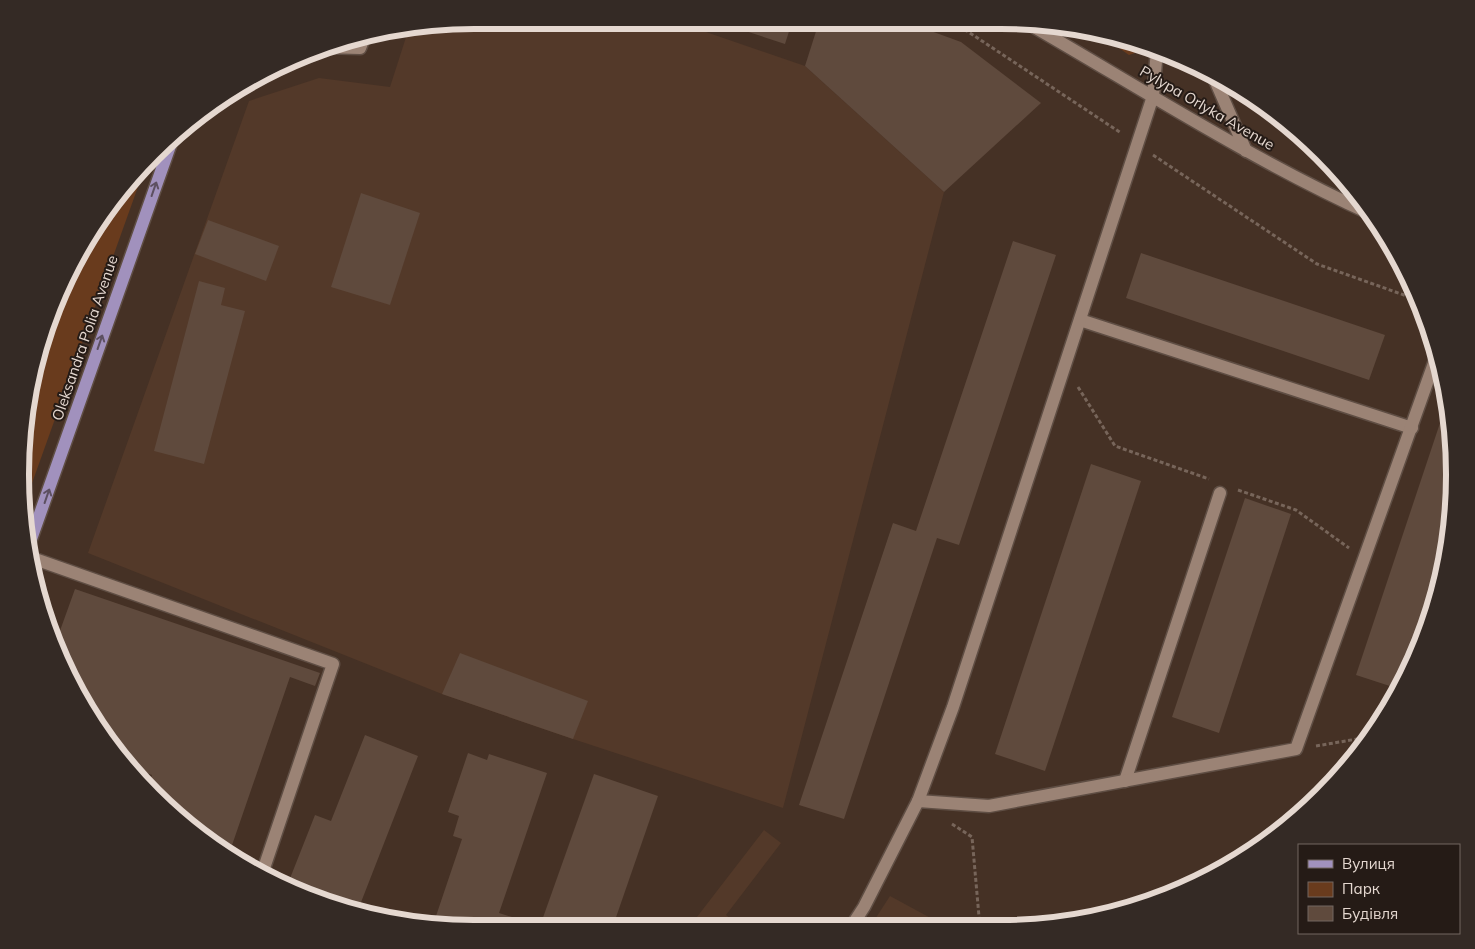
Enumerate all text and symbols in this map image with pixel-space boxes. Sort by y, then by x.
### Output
street label: Pylypa Orlyka Avenue [1136,61,1278,154]
one-way arrow [150,182,159,197]
street label: Oleksandra Polia Avenue [47,253,122,423]
one-way arrow [96,335,106,351]
one-way arrow [43,489,52,504]
legend [1298,844,1460,934]
text: Вулиця [1342,854,1395,873]
text: Парк [1342,879,1381,898]
text: Будівля [1342,904,1398,923]

